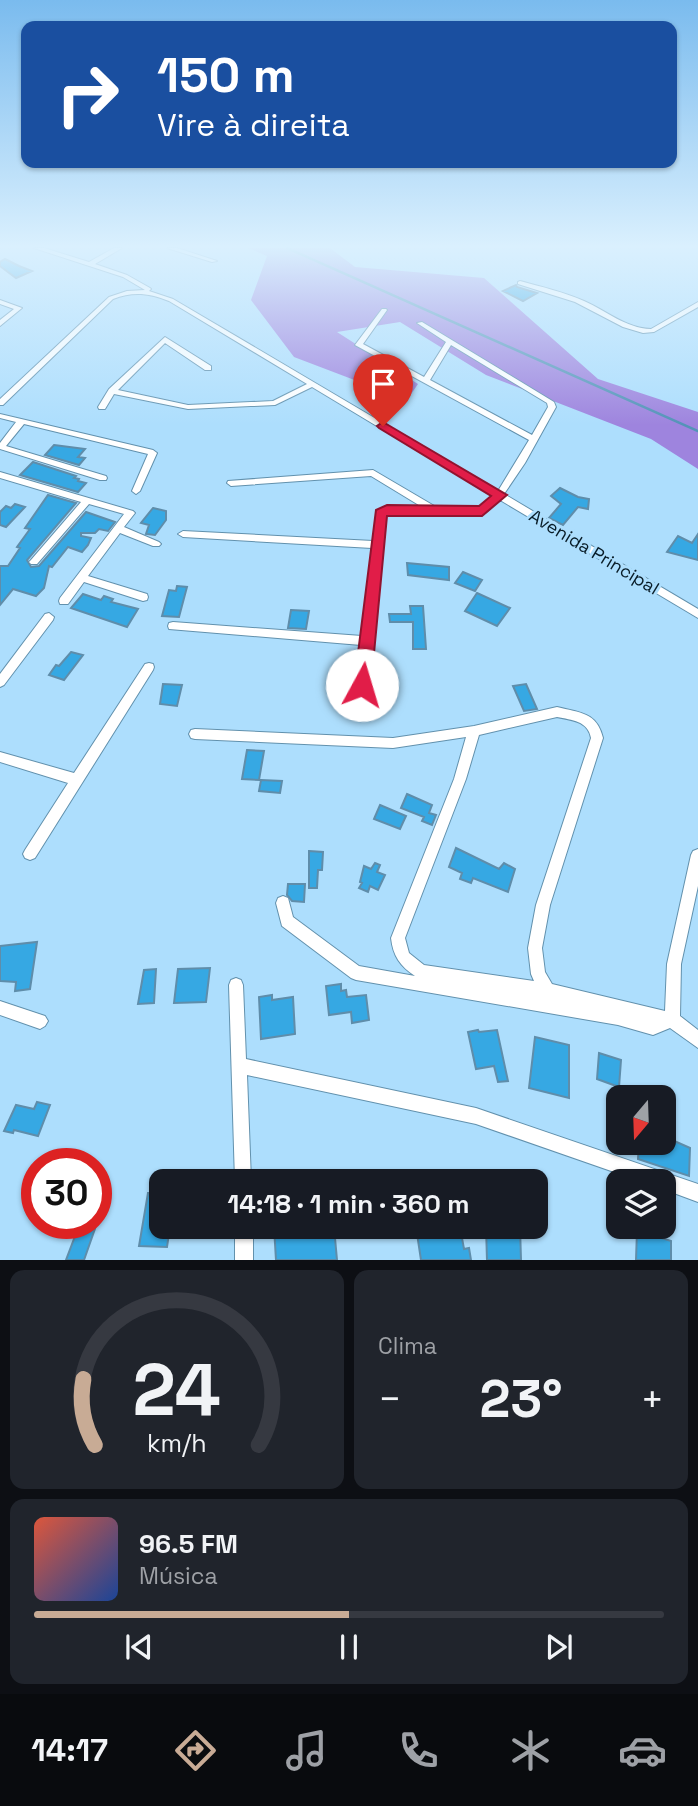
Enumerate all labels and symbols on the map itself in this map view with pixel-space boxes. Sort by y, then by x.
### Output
pin [353,354,413,426]
street label: Avenida Principal [525,504,663,599]
position arrow [325,648,399,722]
north arrow [606,1085,676,1155]
speed limit sign: 30 [21,1148,112,1239]

